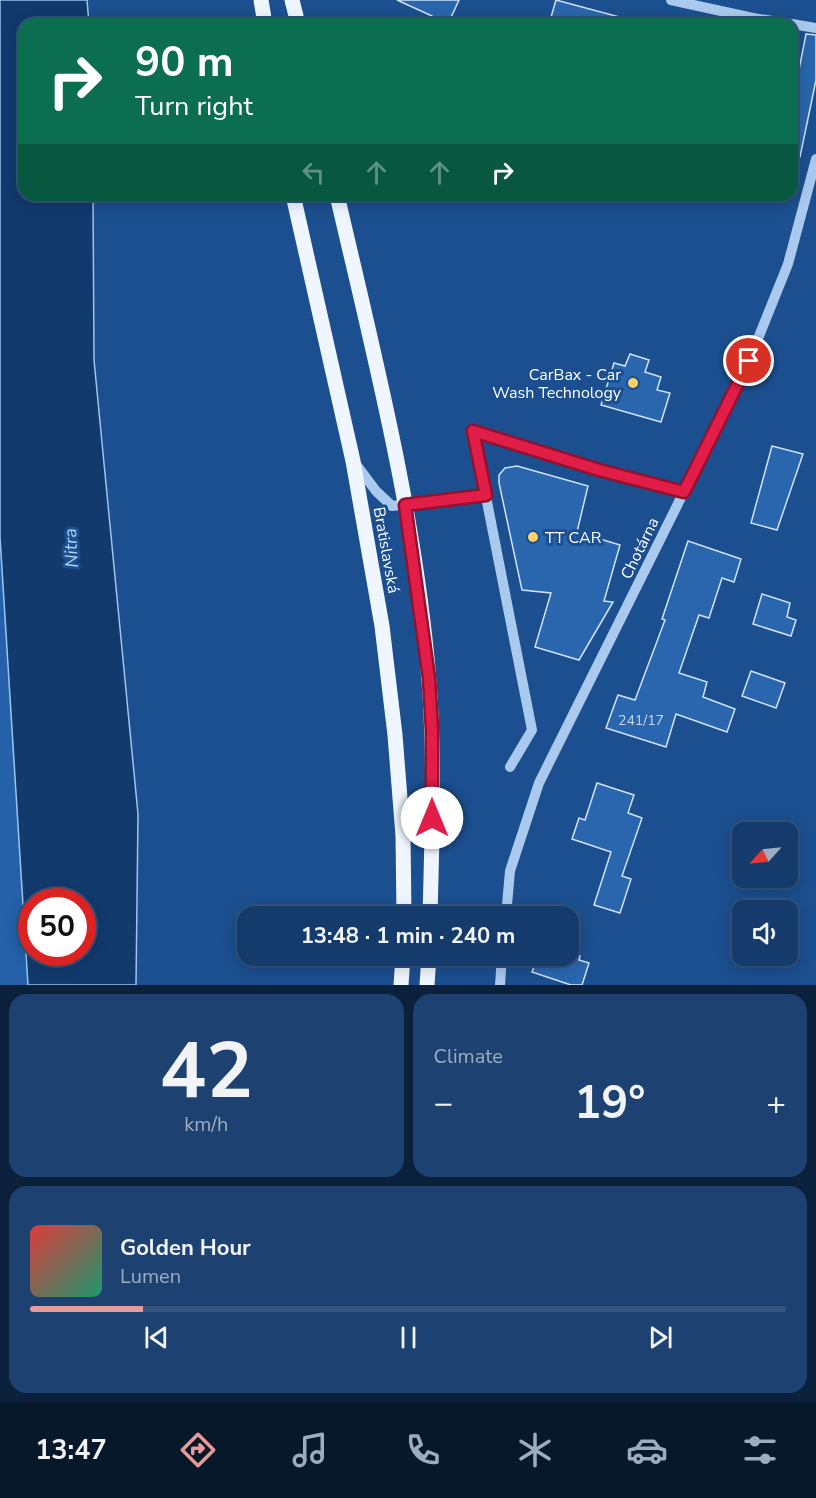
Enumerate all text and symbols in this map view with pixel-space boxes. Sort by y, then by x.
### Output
text: 90 m [135,34,234,91]
icon: right [36,42,114,120]
text: Turn right [135,88,253,125]
icon: left [297,156,330,189]
icon: ahead [360,156,393,189]
icon: ahead [423,156,456,189]
icon: right [486,156,519,189]
pin [723,335,774,386]
icon: arrive [732,344,765,377]
place label: CarBax - Car Wash Technology [492,364,622,404]
marker: CarBax - Car Wash Technology [626,376,640,390]
street label: Bratislavská [368,505,404,595]
street label: Chotárna [616,514,664,583]
place label: TT CAR [545,527,602,549]
water label: Nitra [58,528,84,568]
marker: TT CAR [526,530,540,544]
house number: 241/17 [618,711,664,730]
position arrow [400,786,464,850]
north arrow [732,822,798,888]
map controls [732,822,798,966]
speed limit sign: 50 [18,888,96,966]
button: sound [732,900,798,966]
text: 13:48 · 1 min · 240 m [301,921,515,951]
text: 42 [159,1018,253,1125]
text: Climate [434,1043,503,1070]
text: 19° [574,1073,645,1134]
text: − [434,1081,453,1126]
text: + [766,1081,786,1126]
text: km/h [184,1111,228,1138]
text: Golden Hour [120,1233,251,1263]
text: Lumen [120,1263,181,1290]
icon: previous [140,1321,173,1354]
icon: pause [392,1321,425,1354]
icon: next [644,1321,677,1354]
icon: directions [177,1429,219,1471]
icon: music [289,1429,331,1471]
icon: phone [402,1429,444,1471]
icon: climate [514,1429,556,1471]
icon: car [626,1429,668,1471]
icon: filters [739,1429,781,1471]
text: 13:47 [35,1432,107,1469]

